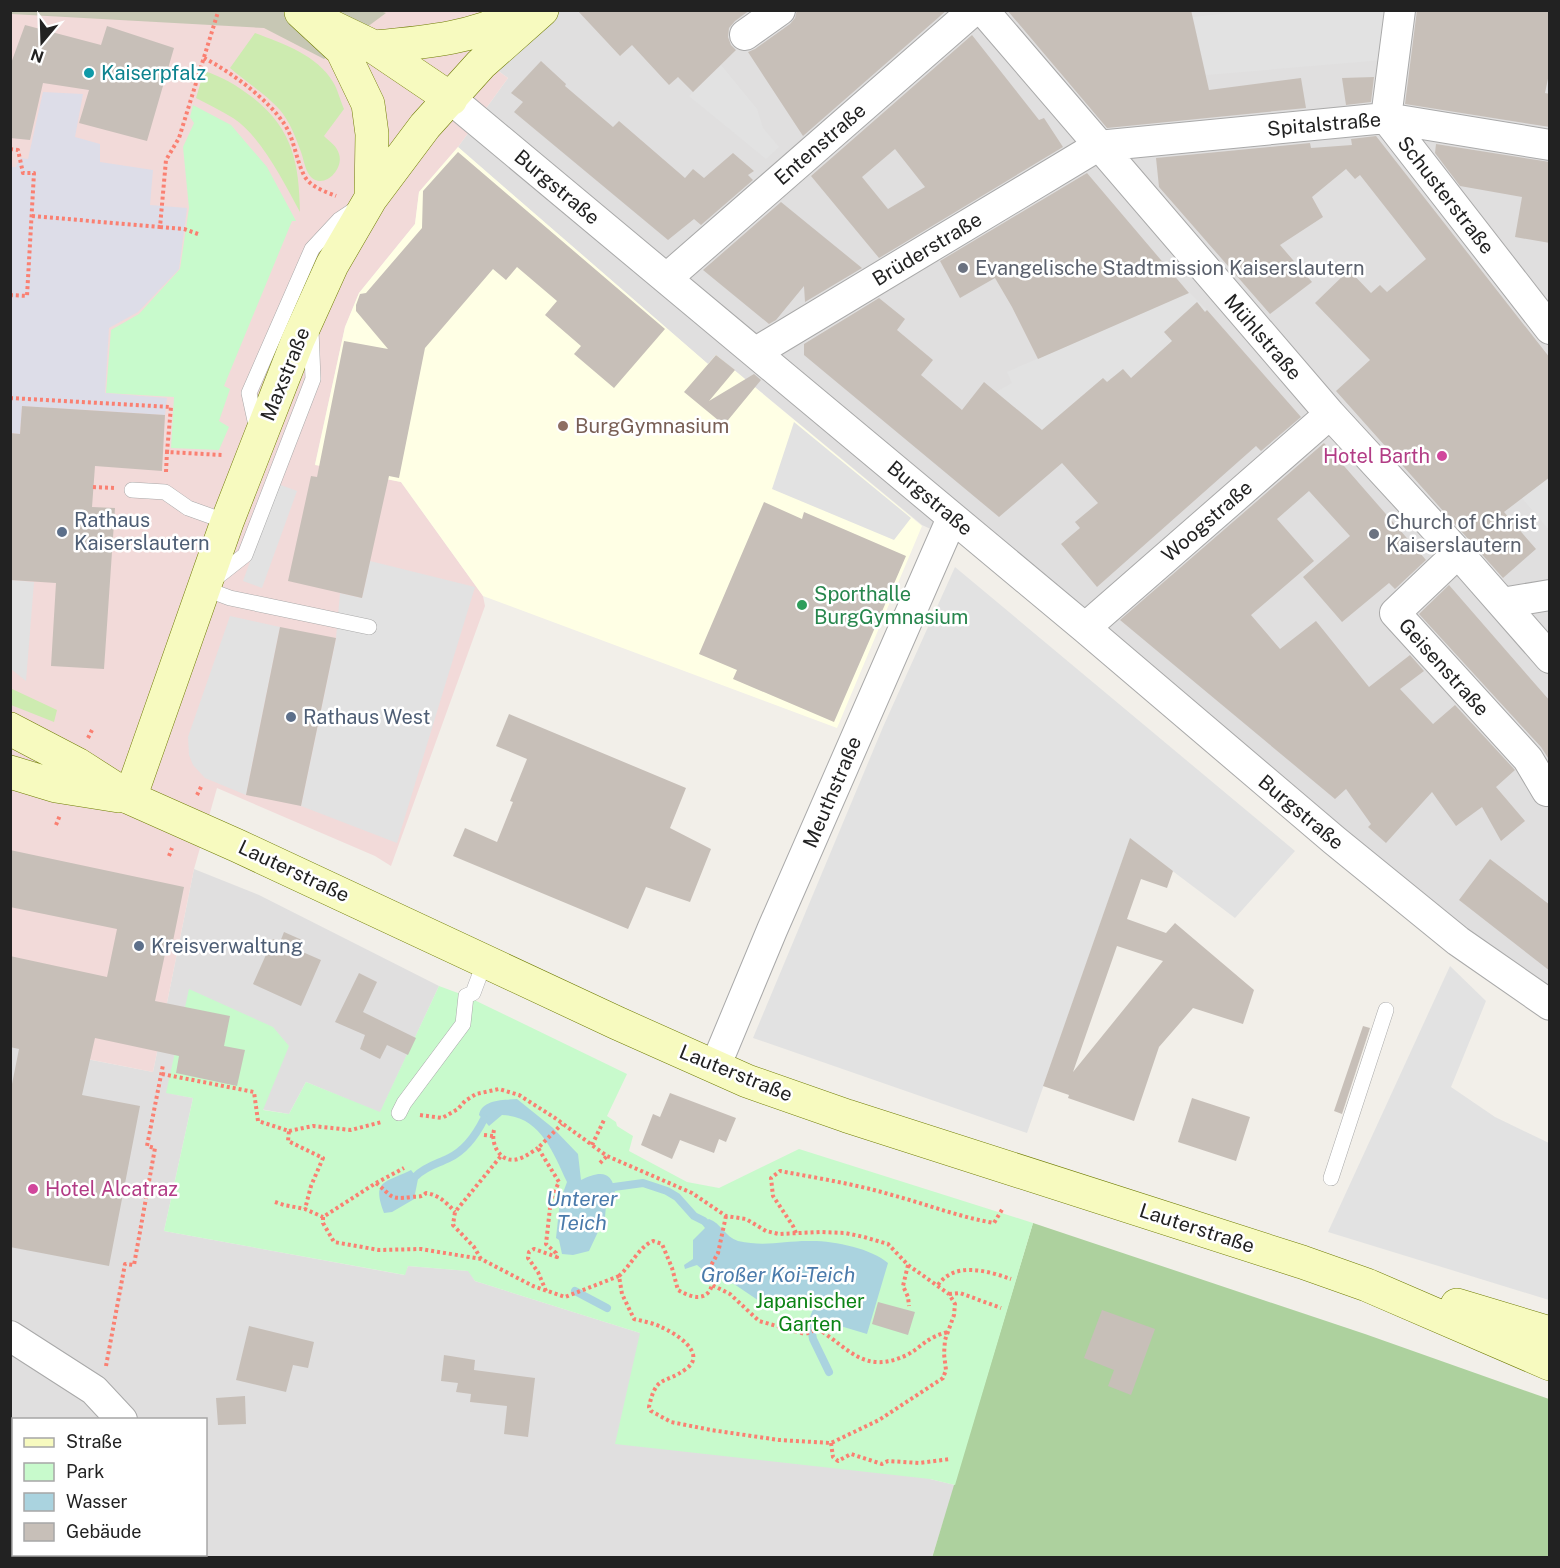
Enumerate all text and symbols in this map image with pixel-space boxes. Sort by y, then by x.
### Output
north arrow [12,12,72,72]
text: N [28,45,46,67]
place label: Kaiserpfalz [101,61,206,85]
marker: Kaiserpfalz [82,66,96,80]
street label: Entenstraße [770,98,870,190]
street label: Spitalstraße [1266,107,1382,141]
street label: Schusterstraße [1393,131,1499,259]
street label: Burgstraße [509,144,605,230]
street label: Brüderstraße [868,207,986,291]
place label: Evangelische Stadtmission Kaiserslautern [975,256,1365,280]
marker: Evangelische Stadtmission Kaiserslautern [956,261,970,275]
street label: Mühlstraße [1219,289,1307,385]
street label: Maxstraße [255,324,315,424]
place label: BurgGymnasium [575,414,729,438]
marker: BurgGymnasium [556,419,570,433]
place label: Hotel Barth [1323,444,1430,468]
marker: Hotel Barth [1435,449,1449,463]
street label: Burgstraße [882,455,978,541]
street label: Woogstraße [1157,475,1257,567]
place label: Rathaus Kaiserslautern [74,508,210,555]
place label: Church of Christ Kaiserslautern [1386,510,1537,557]
marker: Rathaus Kaiserslautern [55,525,69,539]
marker: Church of Christ Kaiserslautern [1367,527,1381,541]
place label: Sporthalle BurgGymnasium [814,582,968,629]
marker: Sporthalle BurgGymnasium [795,598,809,612]
street label: Geisenstraße [1394,613,1494,721]
place label: Rathaus West [303,705,430,729]
marker: Rathaus West [284,710,298,724]
street label: Meuthstraße [798,733,866,851]
street label: Burgstraße [1253,769,1349,855]
street label: Lauterstraße [235,835,353,907]
place label: Kreisverwaltung [151,934,303,958]
marker: Kreisverwaltung [132,939,146,953]
street label: Lauterstraße [676,1039,796,1107]
place label: Hotel Alcatraz [45,1177,178,1201]
marker: Hotel Alcatraz [26,1182,40,1196]
water label: Unterer Teich [546,1186,619,1235]
street label: Lauterstraße [1136,1198,1258,1258]
water label: Großer Koi-Teich [701,1262,855,1287]
park label: Japanischer Garten [755,1289,865,1336]
legend [12,1418,207,1556]
text: Straße [66,1431,122,1452]
text: Park [66,1461,104,1482]
text: Wasser [66,1491,128,1512]
text: Gebäude [66,1521,141,1542]

